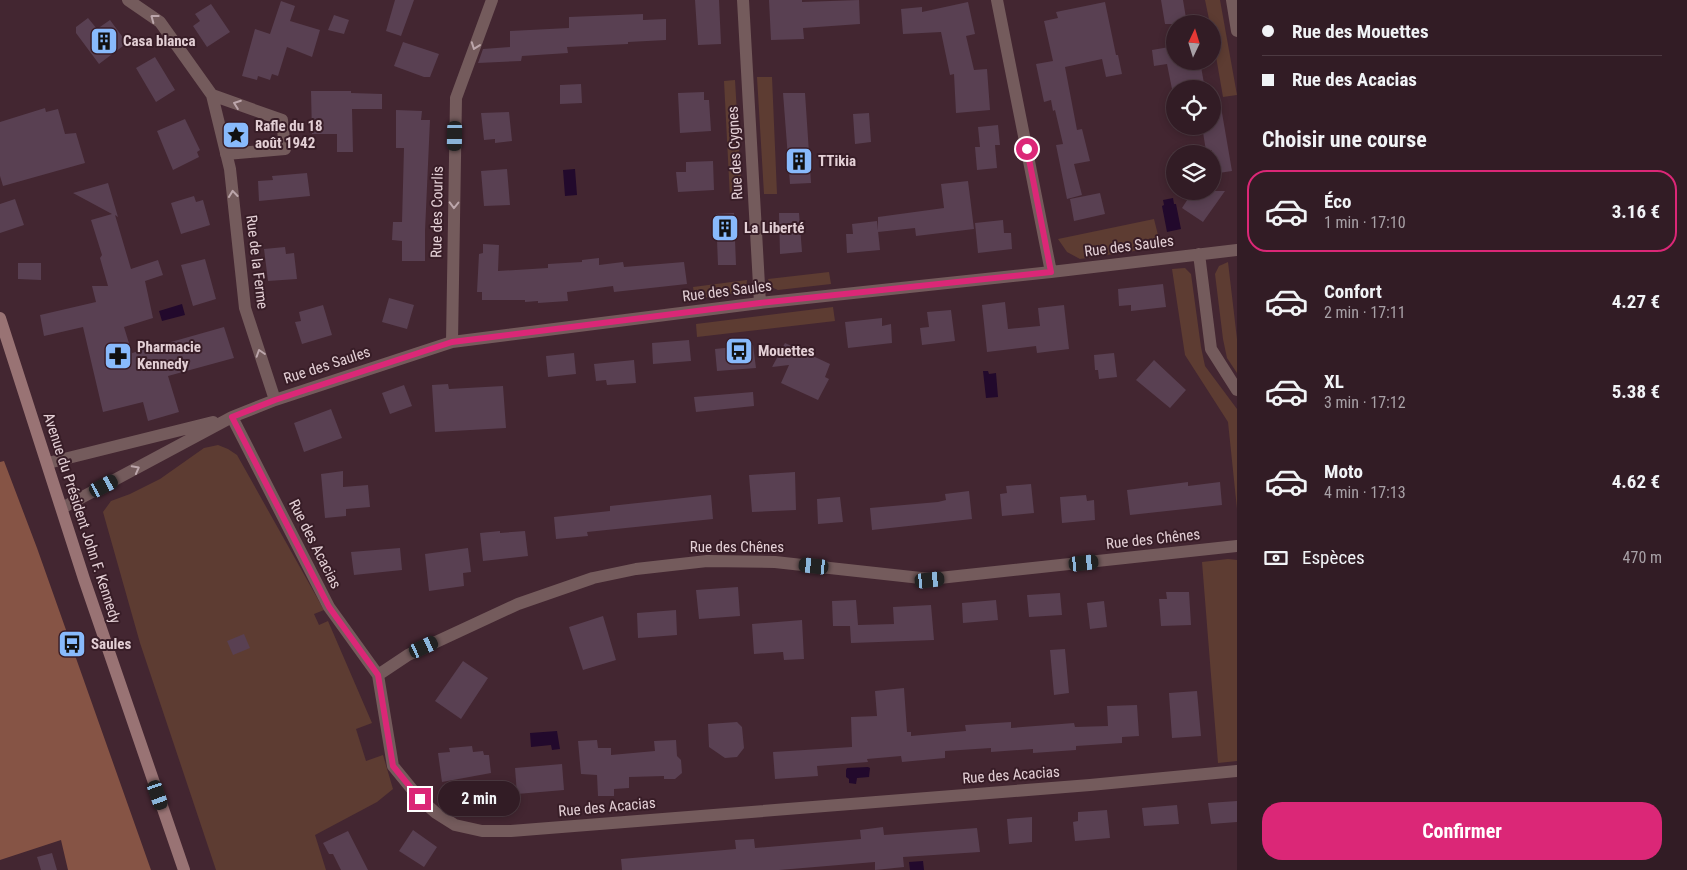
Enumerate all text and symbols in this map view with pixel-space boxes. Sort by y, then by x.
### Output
north arrow [1166,15,1221,70]
map controls [1166,15,1221,200]
one-way arrow [151,16,160,24]
text: Rue des Mouettes [1292,20,1429,43]
building icon: Casa blanca [89,26,119,56]
place label: Casa blanca [123,32,196,50]
one-way arrow [471,41,481,50]
text: Rue des Acacias [1292,68,1417,91]
button: locate [1166,80,1221,135]
one-way arrow [233,100,241,110]
street label: Rue des Cygnes [724,106,746,200]
place label: Rafle du 18 août 1942 [255,117,323,152]
place icon: Rafle du 18 août 1942 [221,120,251,150]
car [447,121,462,151]
text: Choisir une course [1262,127,1427,152]
route start [1016,138,1038,160]
button: layers [1166,145,1221,200]
building icon: TTikia [784,146,814,176]
place label: TTikia [818,152,856,170]
street label: Rue des Courlis [427,166,447,258]
one-way arrow [228,189,239,197]
icon: car [1264,189,1309,234]
text: Éco [1324,190,1351,213]
text: 3.16 € [1612,200,1660,223]
one-way arrow [449,202,459,209]
building icon: La Liberté [710,213,740,243]
text: 1 min · 17:10 [1324,213,1406,232]
street label: Rue de la Ferme [242,214,272,310]
place label: La Liberté [744,219,804,237]
street label: Rue des Saules [1083,232,1175,260]
street label: Rue des Saules [681,277,773,305]
icon: car [1264,279,1309,324]
text: Confort [1324,280,1382,303]
text: 4.27 € [1612,290,1660,313]
text: 2 min · 17:11 [1324,303,1406,322]
bus stop icon: Mouettes [724,336,754,366]
place label: Pharmacie Kennedy [137,338,201,373]
pharmacy icon: Pharmacie Kennedy [103,341,133,371]
street label: Rue des Saules [281,342,373,387]
place label: Mouettes [758,342,815,360]
one-way arrow [255,350,265,358]
icon: car [1264,369,1309,414]
text: XL [1324,370,1344,393]
text: 5.38 € [1612,380,1660,403]
text: 3 min · 17:12 [1324,393,1406,412]
street label: Avenue du Président John F. Kennedy [39,410,125,626]
icon: car [1264,459,1309,504]
text: Moto [1324,460,1363,483]
one-way arrow [130,465,139,475]
text: 4.62 € [1612,470,1660,493]
car [87,472,120,500]
text: 4 min · 17:13 [1324,483,1406,502]
street label: Rue des Acacias [285,496,345,592]
street label: Rue des Chênes [1105,525,1201,553]
street label: Rue des Chênes [690,538,784,556]
icon: cash [1262,544,1290,572]
text: Espèces [1302,546,1365,569]
text: 470 m [1623,548,1662,567]
car [1068,554,1099,572]
car [798,557,829,575]
car [914,571,945,589]
bus stop icon: Saules [57,629,87,659]
car [407,634,440,660]
place label: Saules [91,635,131,653]
street label: Rue des Acacias [962,763,1060,787]
car [146,778,169,812]
callout: 2 min [438,782,520,816]
route end [409,788,431,810]
text: 2 min [461,789,497,808]
street label: Rue des Acacias [558,794,657,820]
button: Confirmer [1262,802,1662,860]

